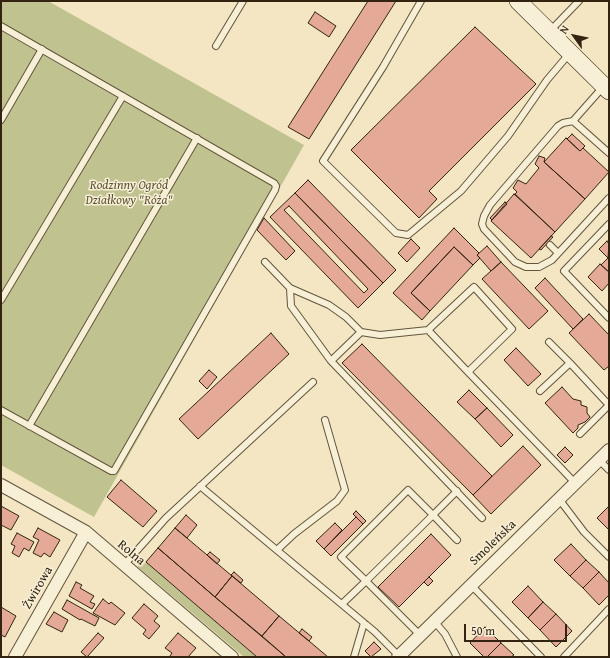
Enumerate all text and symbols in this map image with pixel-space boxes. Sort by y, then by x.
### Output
north arrow [554,16,594,56]
text: N [555,22,573,37]
park label: Rodzinny Ogród Działkowy "Róża" [85,178,173,209]
street label: Smoleńska [467,517,519,569]
street label: Rolna [114,537,148,569]
street label: Żwirowa [20,564,56,612]
scale bar [466,616,569,642]
text: 50 m [471,622,495,639]

